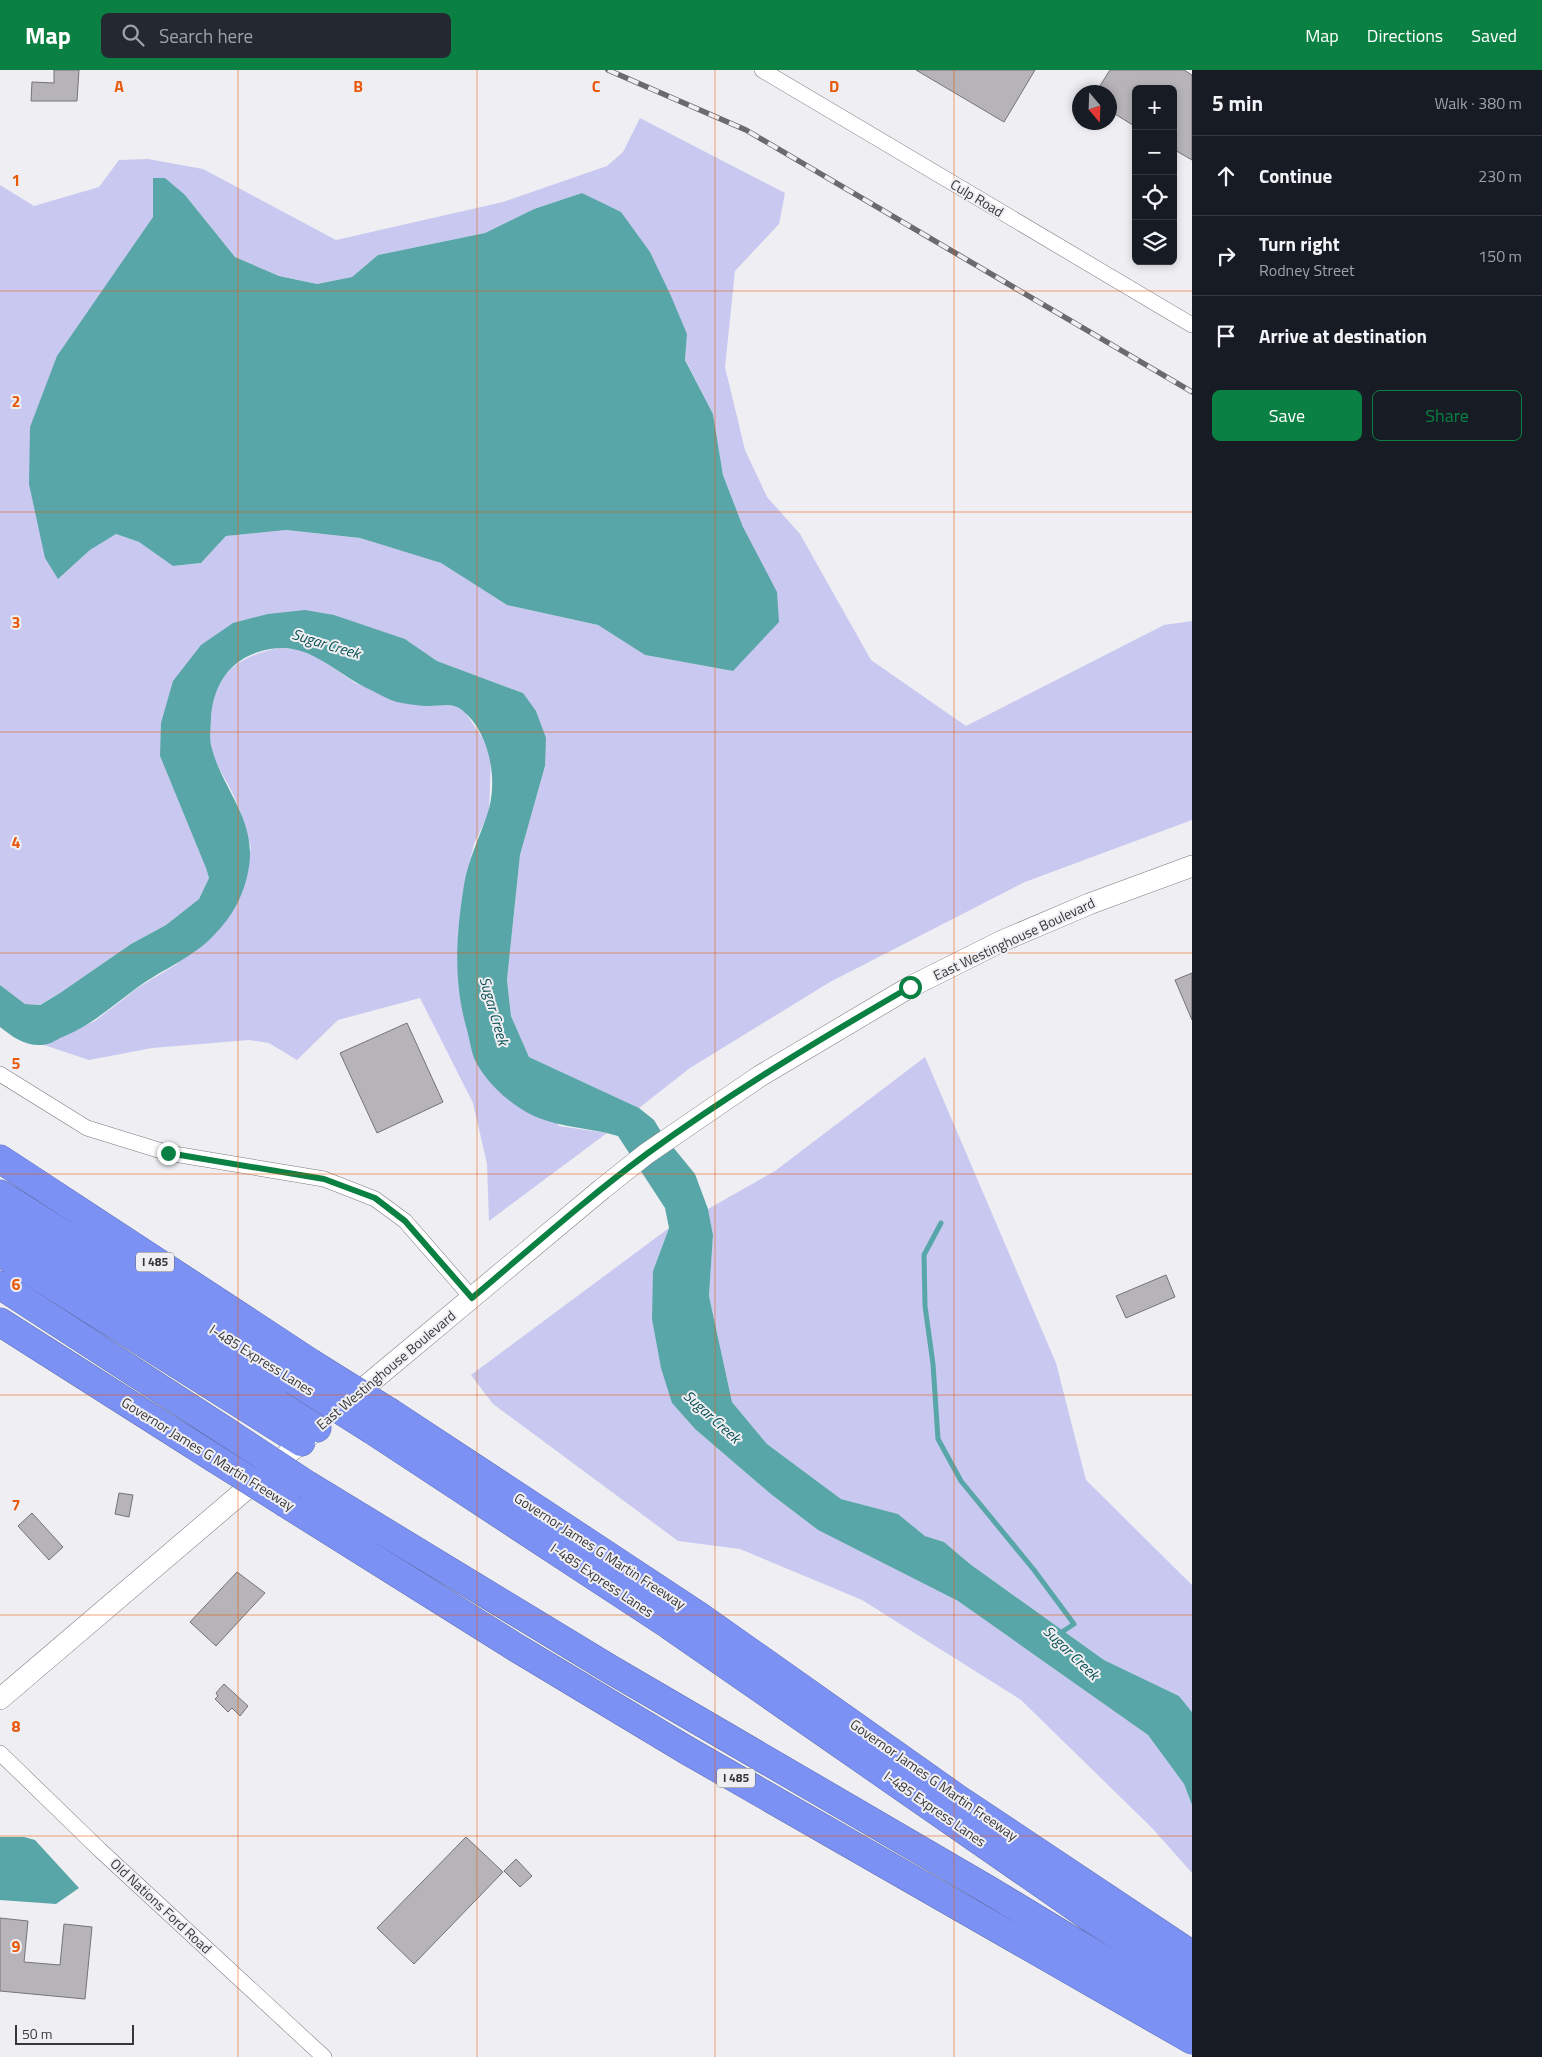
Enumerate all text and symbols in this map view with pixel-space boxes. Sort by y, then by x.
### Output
search box [101,13,451,58]
text: Map [25,17,71,53]
icon: search [119,21,147,49]
text: Search here [159,21,253,50]
text: Map [1305,22,1339,49]
text: Directions [1367,22,1443,49]
text: Saved [1471,22,1517,49]
text: A [114,74,124,98]
text: B [353,74,363,98]
text: C [592,74,601,98]
text: D [829,74,839,98]
north arrow [1072,85,1117,130]
map controls [1132,85,1177,265]
button: + [1132,85,1177,130]
text: 5 min [1212,87,1263,119]
text: Walk · 380 m [1434,91,1522,115]
button: − [1132,130,1177,175]
text: Continue [1259,161,1332,190]
icon: ahead [1212,162,1240,190]
text: 230 m [1478,164,1522,188]
text: 1 [12,168,20,192]
street label: Culp Road [947,173,1008,222]
button: locate [1132,175,1177,220]
button: layers [1132,220,1177,265]
text: Turn right [1259,229,1340,258]
icon: right [1212,242,1240,270]
text: 150 m [1478,244,1522,268]
text: Rodney Street [1259,258,1355,282]
text: Arrive at destination [1259,321,1427,350]
icon: arrive [1212,322,1240,350]
text: 2 [12,389,20,413]
button: Save [1212,390,1362,441]
button: Share [1372,390,1522,441]
text: 3 [12,610,20,634]
water label: Sugar Creek [289,622,365,665]
text: 4 [12,830,21,854]
street label: East Westinghouse Boulevard [930,892,1098,985]
water label: Sugar Creek [474,974,516,1050]
route start [899,976,922,999]
text: 5 [12,1051,21,1075]
route end [157,1142,180,1165]
road number: I 485 [136,1252,174,1272]
text: 6 [12,1272,21,1296]
street label: East Westinghouse Boulevard [312,1305,460,1434]
street label: I-485 Express Lanes [206,1319,319,1400]
water label: Sugar Creek [679,1385,748,1450]
street label: Governor James G Martin Freeway [118,1391,299,1516]
street label: Governor James G Martin Freeway [510,1487,690,1614]
text: 7 [12,1493,20,1517]
street label: I-485 Express Lanes [547,1537,658,1622]
water label: Sugar Creek [1038,1620,1106,1687]
street label: Governor James G Martin Freeway [846,1713,1023,1846]
text: 8 [12,1714,21,1738]
street label: I-485 Express Lanes [880,1765,991,1852]
road number: I 485 [717,1769,755,1788]
street label: Old Nations Ford Road [106,1853,217,1958]
text: 9 [12,1934,21,1958]
scale bar [15,2022,134,2045]
text: 50 m [22,2023,52,2044]

